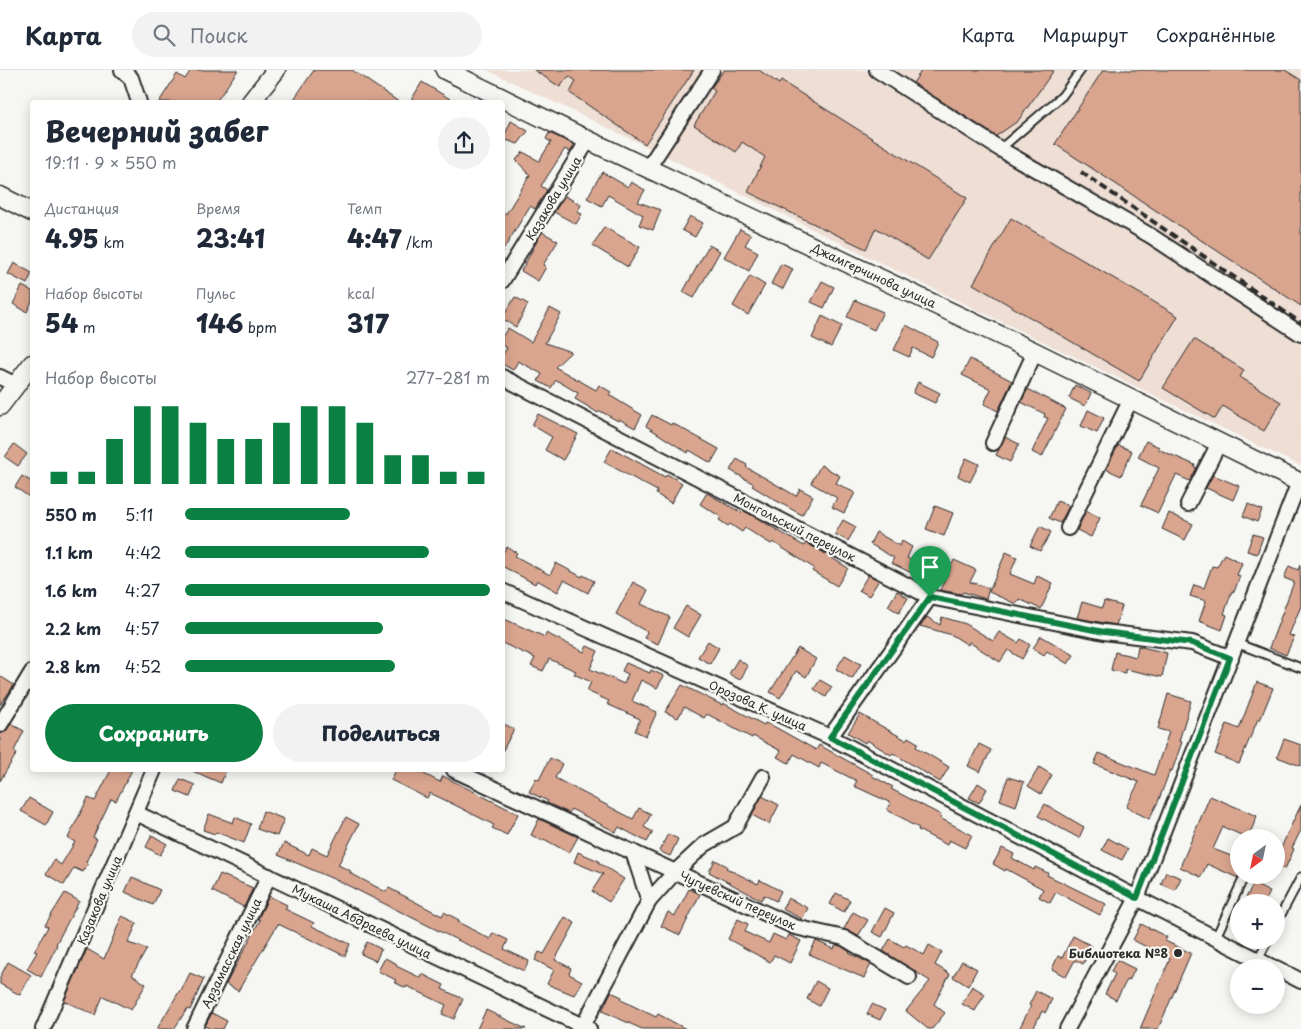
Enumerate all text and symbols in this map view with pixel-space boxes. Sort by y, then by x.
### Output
search box [132,12,482,57]
text: Карта [25,17,102,53]
icon: search [150,21,178,49]
text: Поиск [190,21,248,49]
text: Карта [962,21,1014,48]
text: Маршрут [1042,21,1128,48]
text: Сохранённые [1156,21,1276,48]
text: Вечерний забег [45,109,268,152]
button: share [438,117,490,169]
text: 19:11 · 9 × 550 m [45,150,176,174]
street label: Казакова улица [521,152,586,244]
text: Дистанция [45,198,119,219]
text: Время [196,198,241,219]
text: Темп [347,198,382,219]
text: 4.95 [45,219,99,257]
text: 23:41 [196,219,265,257]
text: 4:47 [347,219,402,257]
text: km [99,232,125,253]
text: /km [402,232,433,253]
street label: Джамгерчинова улица [808,238,940,312]
text: Набор высоты [45,283,143,304]
text: Пульс [196,283,236,304]
text: kcal [347,283,375,304]
text: 54 [45,304,78,342]
text: 146 [196,304,243,342]
text: 317 [347,304,389,342]
text: m [78,317,95,338]
text: bpm [243,317,277,338]
text: Набор высоты [45,365,157,389]
text: 277–281 m [406,365,490,389]
street label: Монгольский переулок [731,488,860,566]
text: 550 m [45,502,97,526]
text: 5:11 [125,502,153,526]
text: 1.1 km [45,540,93,564]
text: 4:42 [125,540,161,564]
pin [909,546,951,597]
icon: arrive [916,553,944,581]
text: 1.6 km [45,578,97,602]
text: 4:27 [125,578,160,602]
text: 2.2 km [45,616,101,640]
text: 4:57 [125,616,159,640]
text: 2.8 km [45,654,100,678]
text: 4:52 [125,654,161,678]
street label: Орозова К. улица [706,675,810,735]
button: Сохранить [45,704,263,762]
button: Поделиться [273,704,490,762]
north arrow [1230,829,1285,884]
map controls [1230,829,1285,1014]
street label: Казакова улица [72,852,126,947]
street label: Чугуевский переулок [677,866,800,934]
street label: Мукаша Абдраева улица [289,879,435,963]
button: + [1230,894,1285,949]
street label: Арзамасская улица [197,895,266,1011]
place label: Библиотека №8 [1069,944,1168,962]
marker: Библиотека №8 [1172,947,1184,959]
button: − [1230,959,1285,1014]

